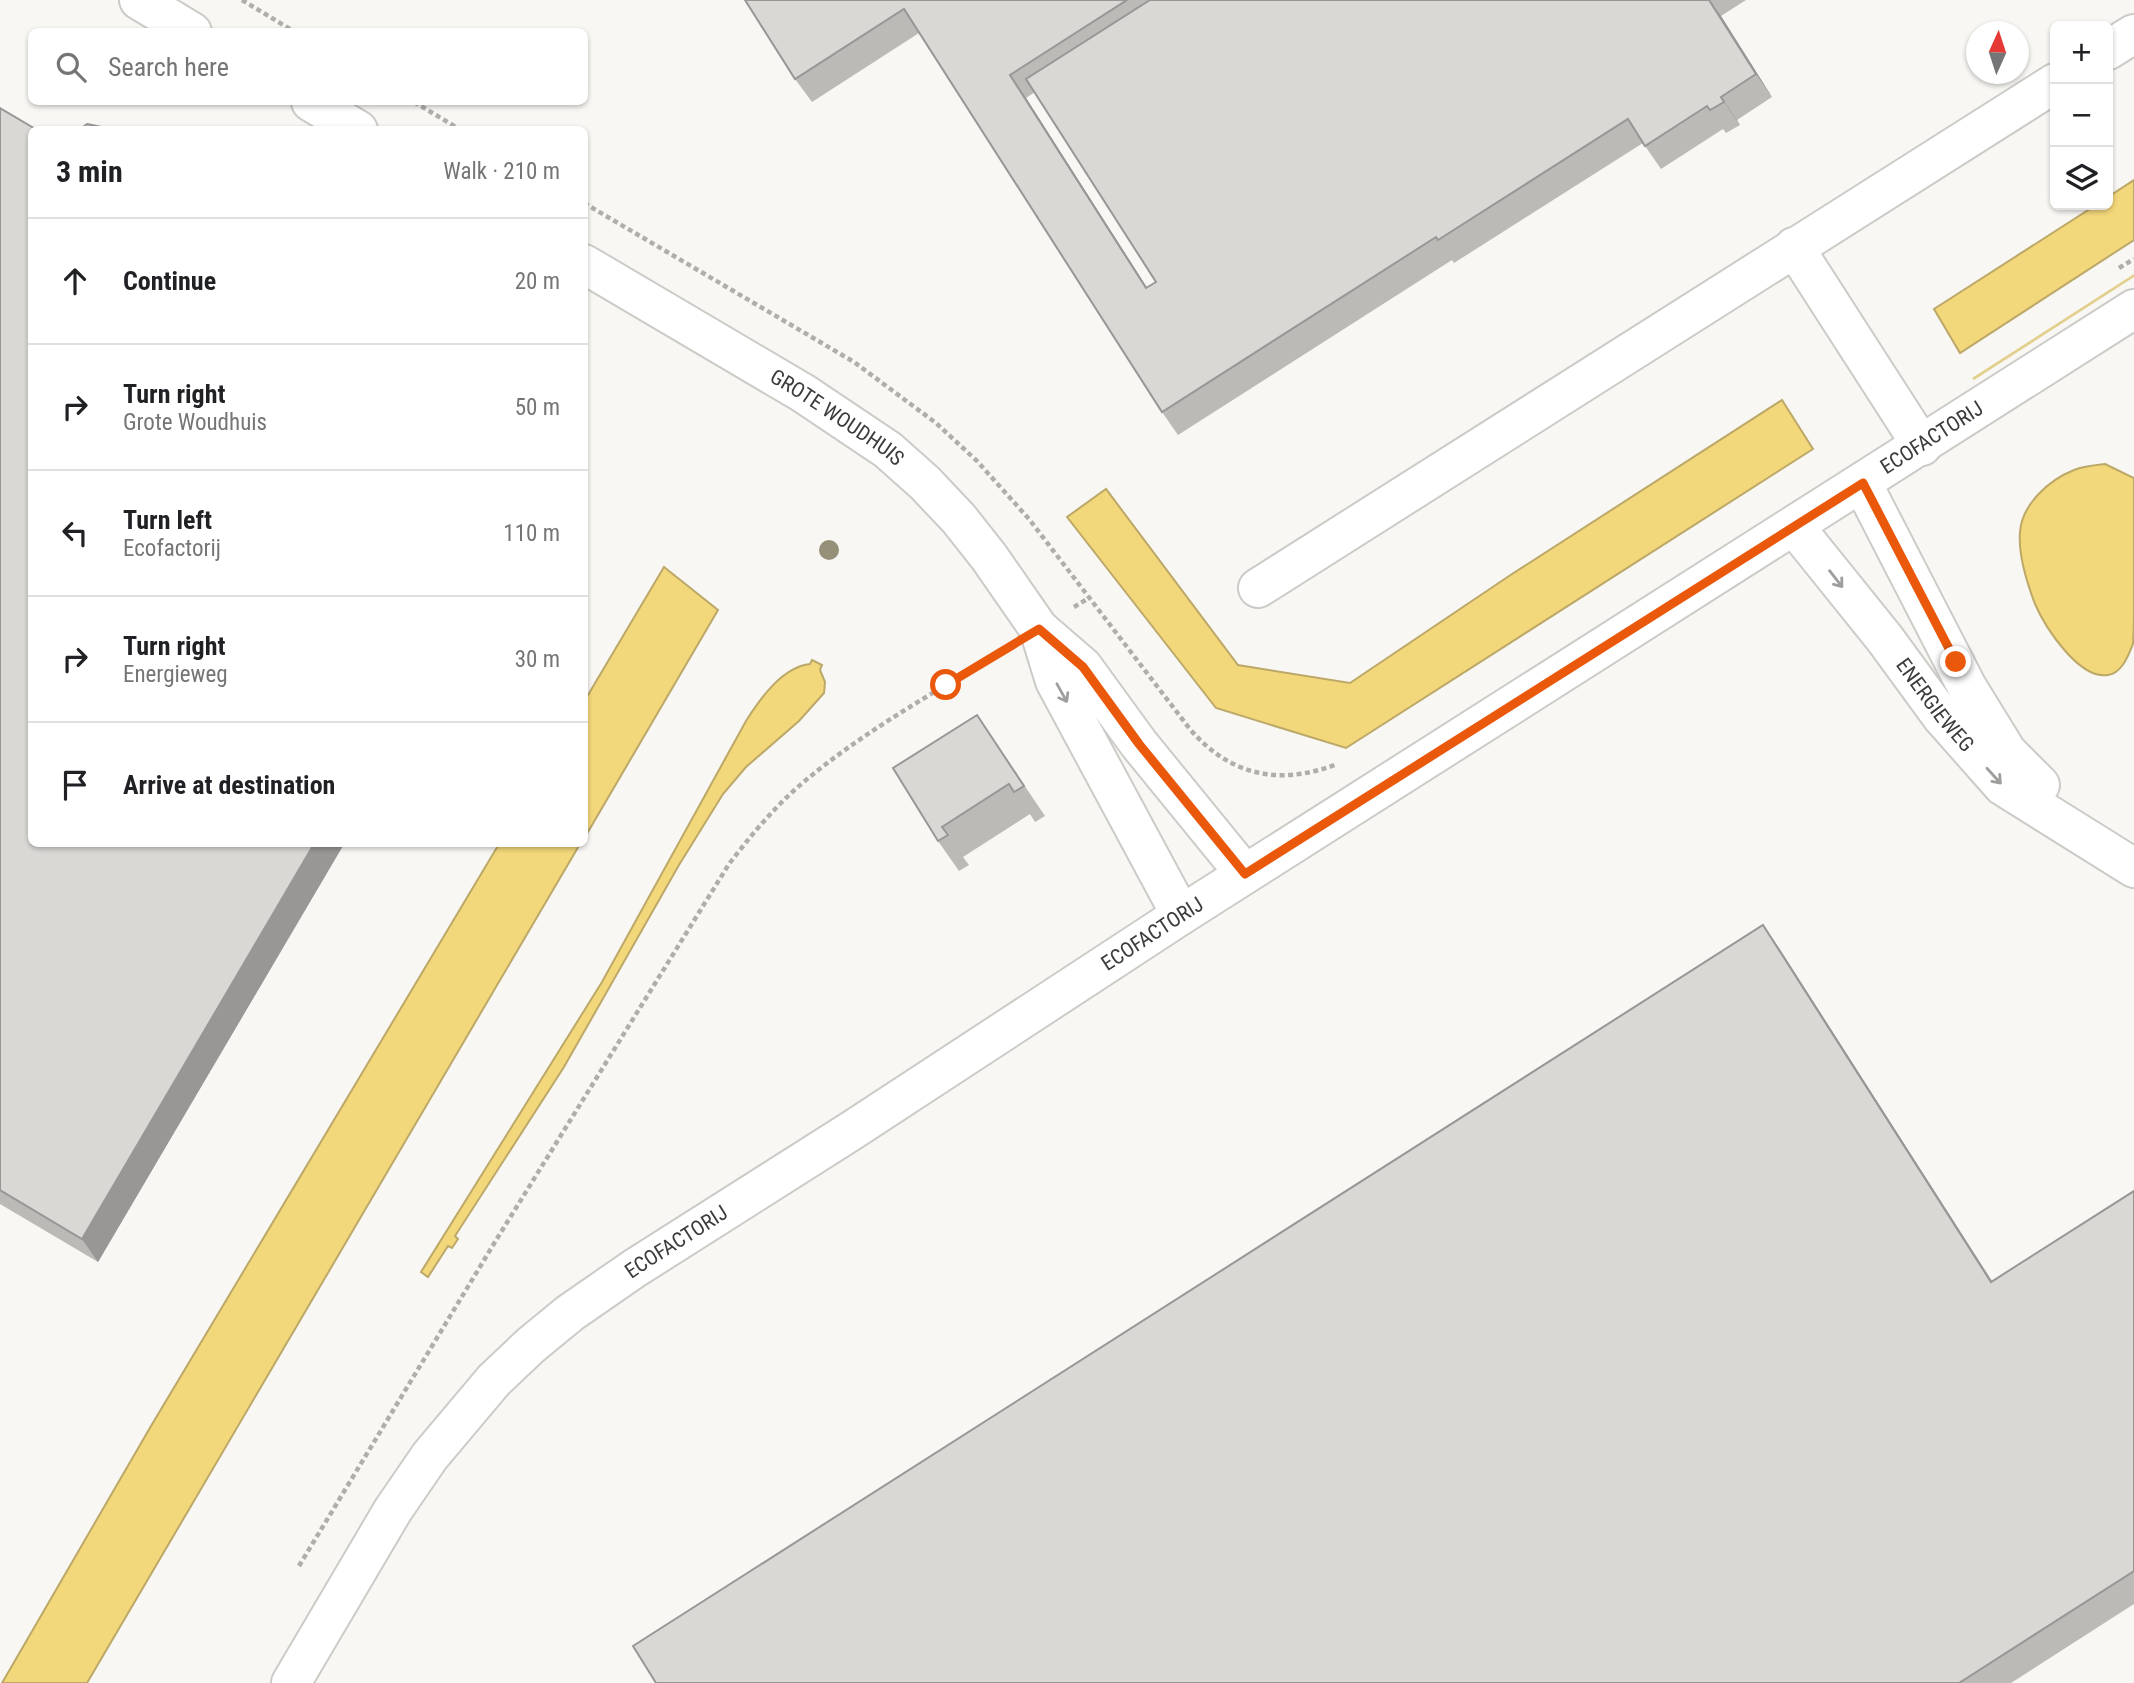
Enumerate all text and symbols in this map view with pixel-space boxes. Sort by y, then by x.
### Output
north arrow [1966,21,2029,84]
map controls [2050,21,2113,210]
button: + [2050,21,2113,84]
search box [28,28,588,105]
icon: search [52,48,90,86]
text: Search here [108,52,229,82]
button: − [2050,84,2113,147]
button: layers [2050,147,2113,210]
text: 3 min [56,154,123,189]
text: Walk · 210 m [443,158,560,185]
icon: ahead [56,262,94,300]
text: Continue [123,266,216,296]
text: 20 m [515,268,560,295]
street label: GROTE WOUDHUIS [766,364,909,471]
text: Turn right [123,379,225,409]
icon: right [56,388,94,426]
text: 50 m [515,394,560,421]
street label: ECOFACTORIJ [1876,396,1988,479]
text: Grote Woudhuis [123,409,267,436]
text: Turn left [123,505,212,535]
icon: left [56,514,94,552]
text: 110 m [503,520,560,547]
text: Ecofactorij [123,535,221,562]
one-way arrow [1829,570,1844,588]
text: Turn right [123,631,225,661]
icon: right [56,640,94,678]
text: 30 m [515,646,560,673]
route end [1940,646,1971,677]
street label: ENERGIEWEG [1891,654,1979,757]
text: Energieweg [123,661,228,688]
route start [930,669,961,700]
one-way arrow [1056,682,1069,703]
icon: arrive [56,766,94,804]
one-way arrow [1985,767,2002,784]
text: Arrive at destination [123,770,335,800]
street label: ECOFACTORIJ [1097,892,1208,976]
street label: ECOFACTORIJ [620,1200,732,1283]

